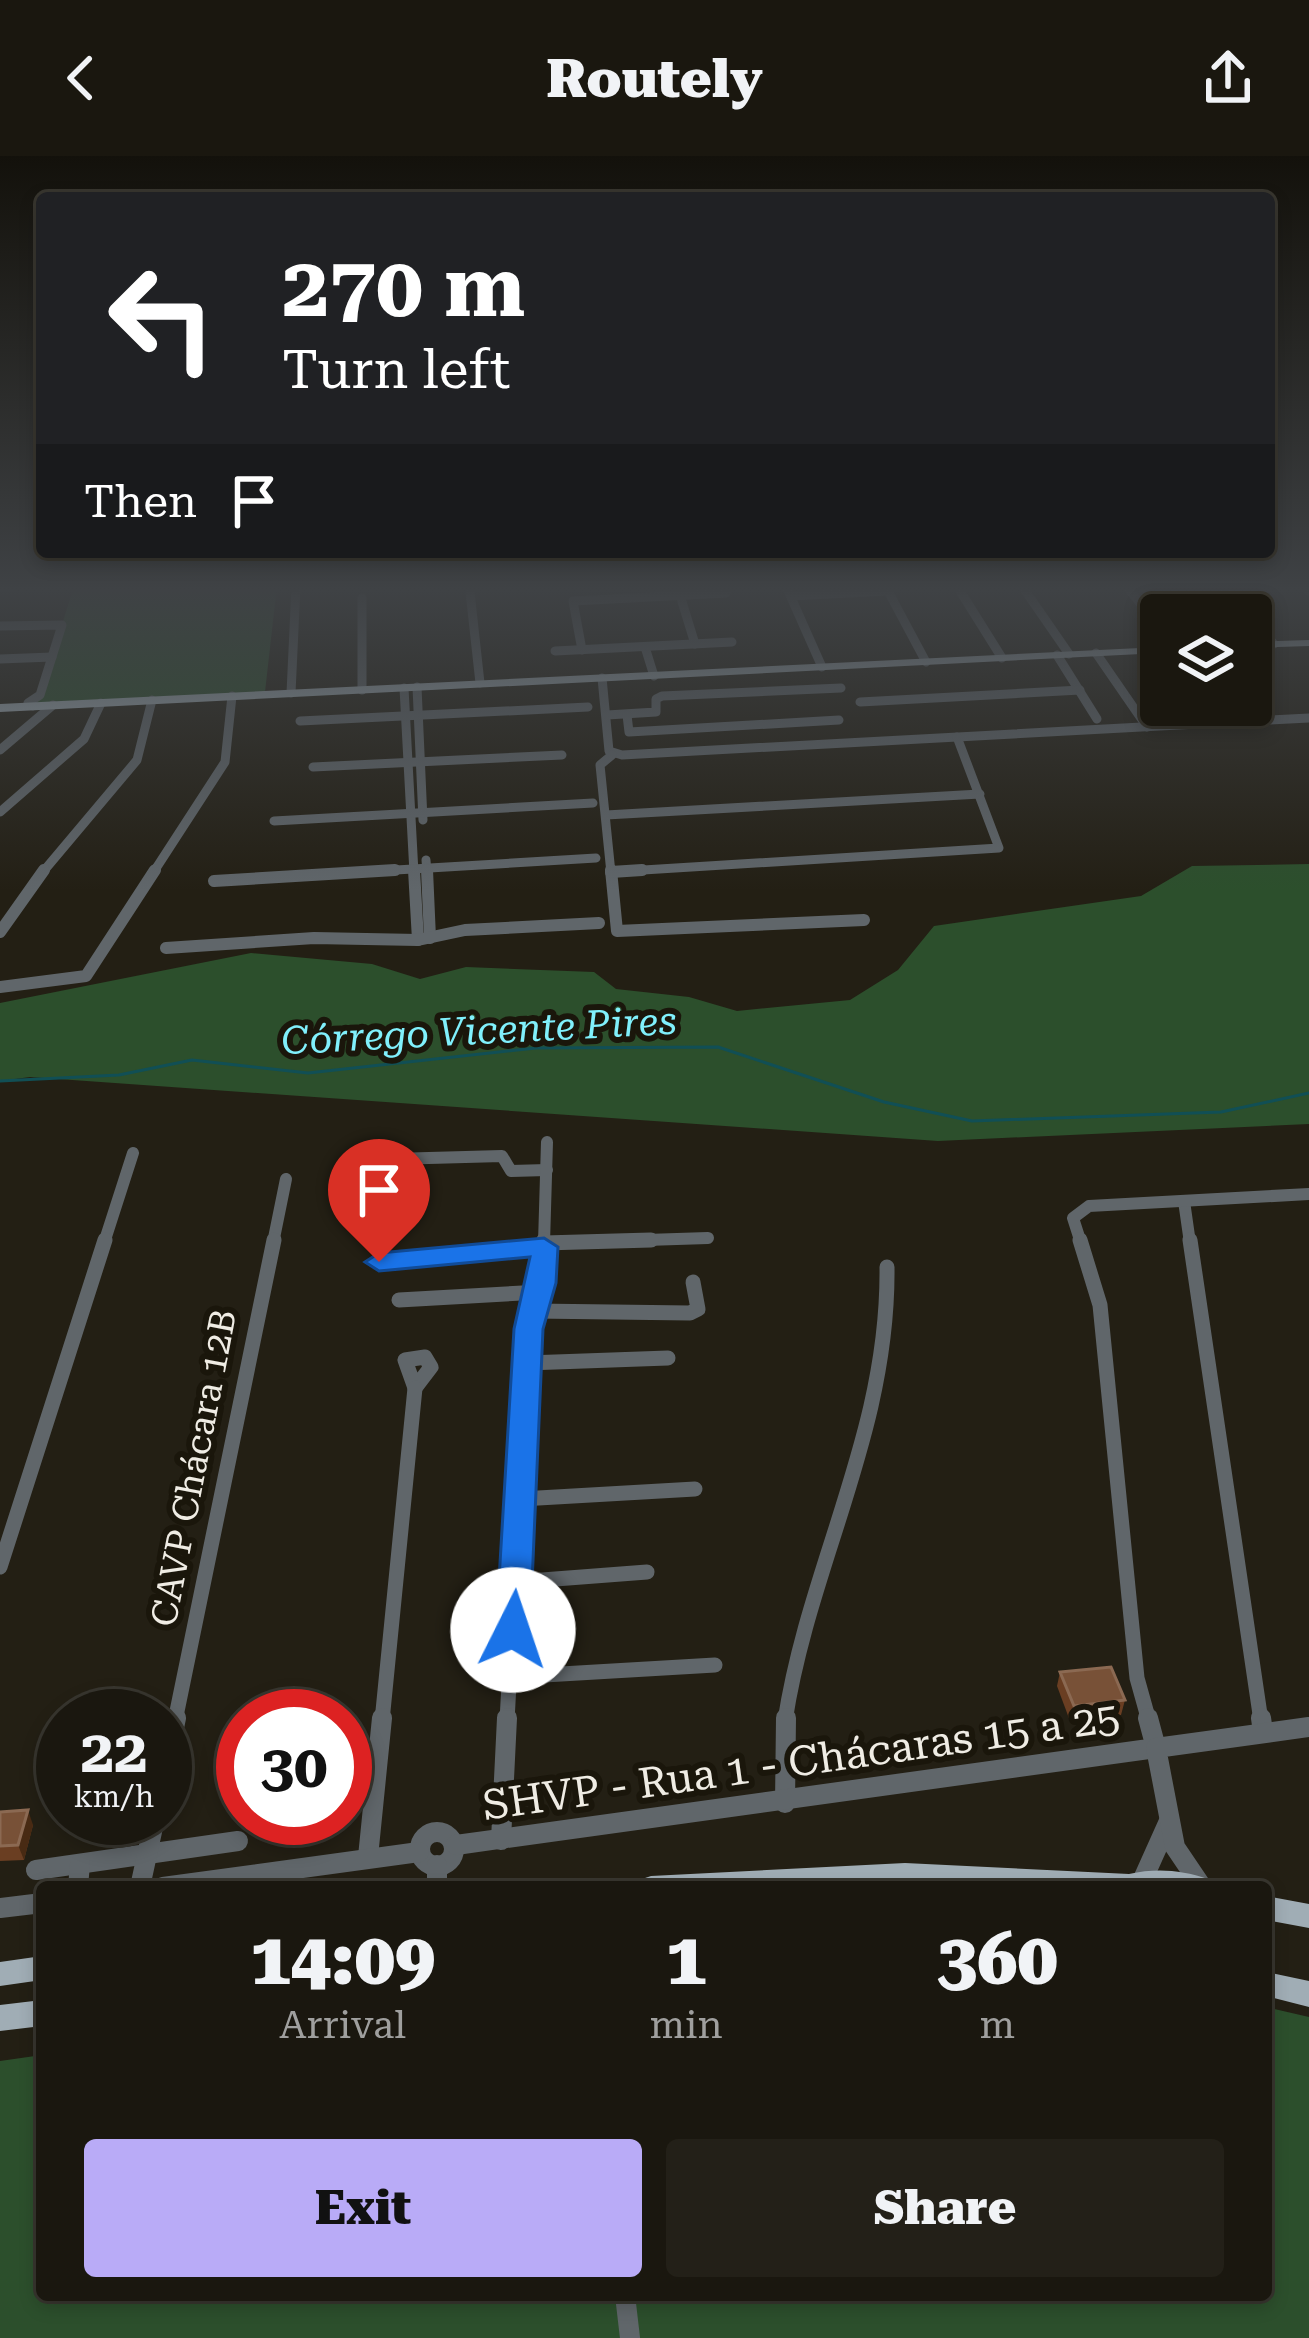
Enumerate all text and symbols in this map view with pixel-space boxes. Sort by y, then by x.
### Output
icon: back [48,45,114,111]
icon: share [1195,45,1261,111]
text: Routely [546,47,763,110]
text: 270 m [282,238,525,336]
icon: left [84,240,240,396]
text: Turn left [282,338,510,401]
icon: arrive [221,468,287,534]
text: Then [84,475,197,528]
map controls [1140,594,1272,726]
button: layers [1140,594,1272,726]
water label: Córrego Vicente Pires [280,998,678,1064]
pin [328,1139,430,1262]
icon: arrive [346,1157,412,1223]
street label: CAVP Chácara 12B [143,1306,245,1630]
position arrow [450,1567,576,1693]
speed limit sign: 30 [216,1689,372,1845]
street label: SHVP - Rua 1 - Chácaras 15 a 25 [479,1692,1123,1830]
text: 22 [80,1716,148,1787]
text: km/h [74,1779,154,1814]
text: 14:09 [250,1917,435,2002]
text: 1 [666,1917,706,2002]
text: 360 [937,1917,1058,2002]
text: Arrival [279,2002,406,2048]
text: min [650,2002,723,2048]
text: m [980,2002,1015,2048]
button: Exit [84,2139,642,2277]
button: Share [666,2139,1224,2277]

